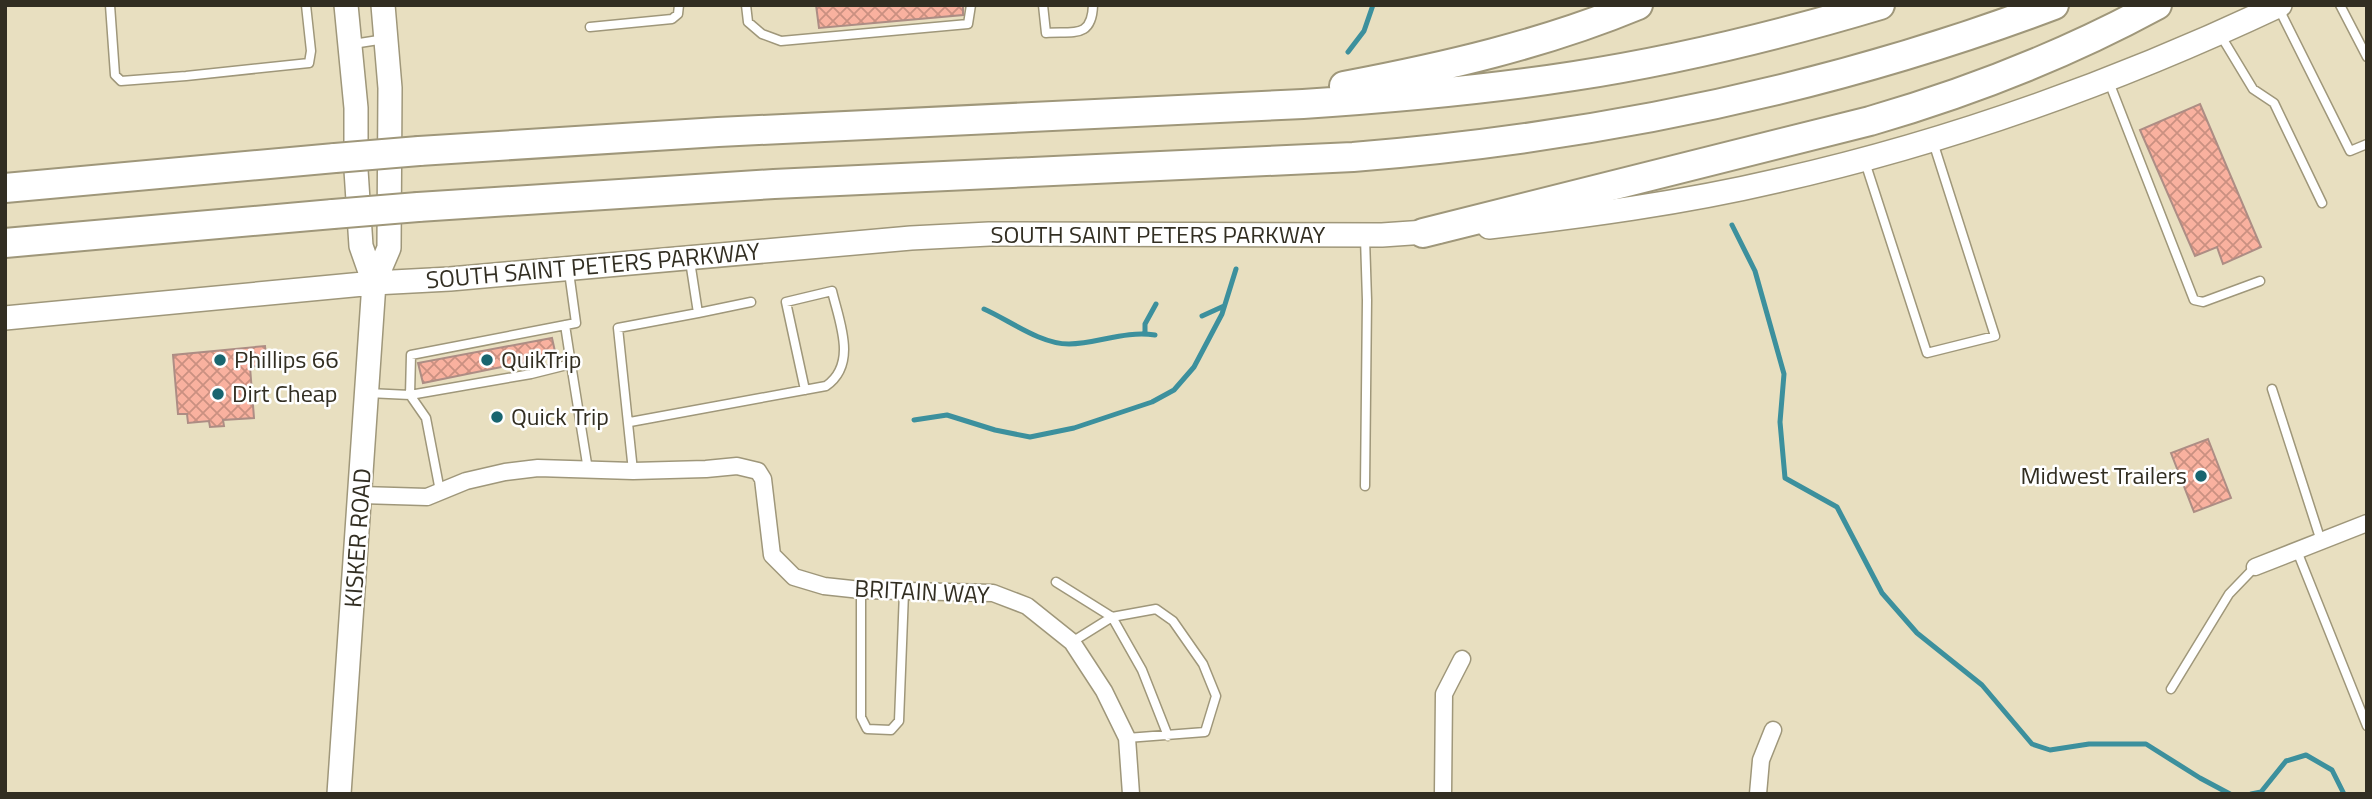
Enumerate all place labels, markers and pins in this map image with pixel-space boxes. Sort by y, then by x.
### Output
place label: Phillips 66 [234,341,339,377]
place label: QuikTrip [501,341,581,377]
marker: Phillips 66 [212,352,228,368]
marker: QuikTrip [479,352,495,368]
place label: Dirt Cheap [232,375,337,411]
marker: Dirt Cheap [210,386,226,402]
place label: Quick Trip [511,398,609,434]
marker: Quick Trip [489,409,505,425]
place label: Midwest Trailers [2020,457,2187,493]
marker: Midwest Trailers [2193,468,2209,484]

